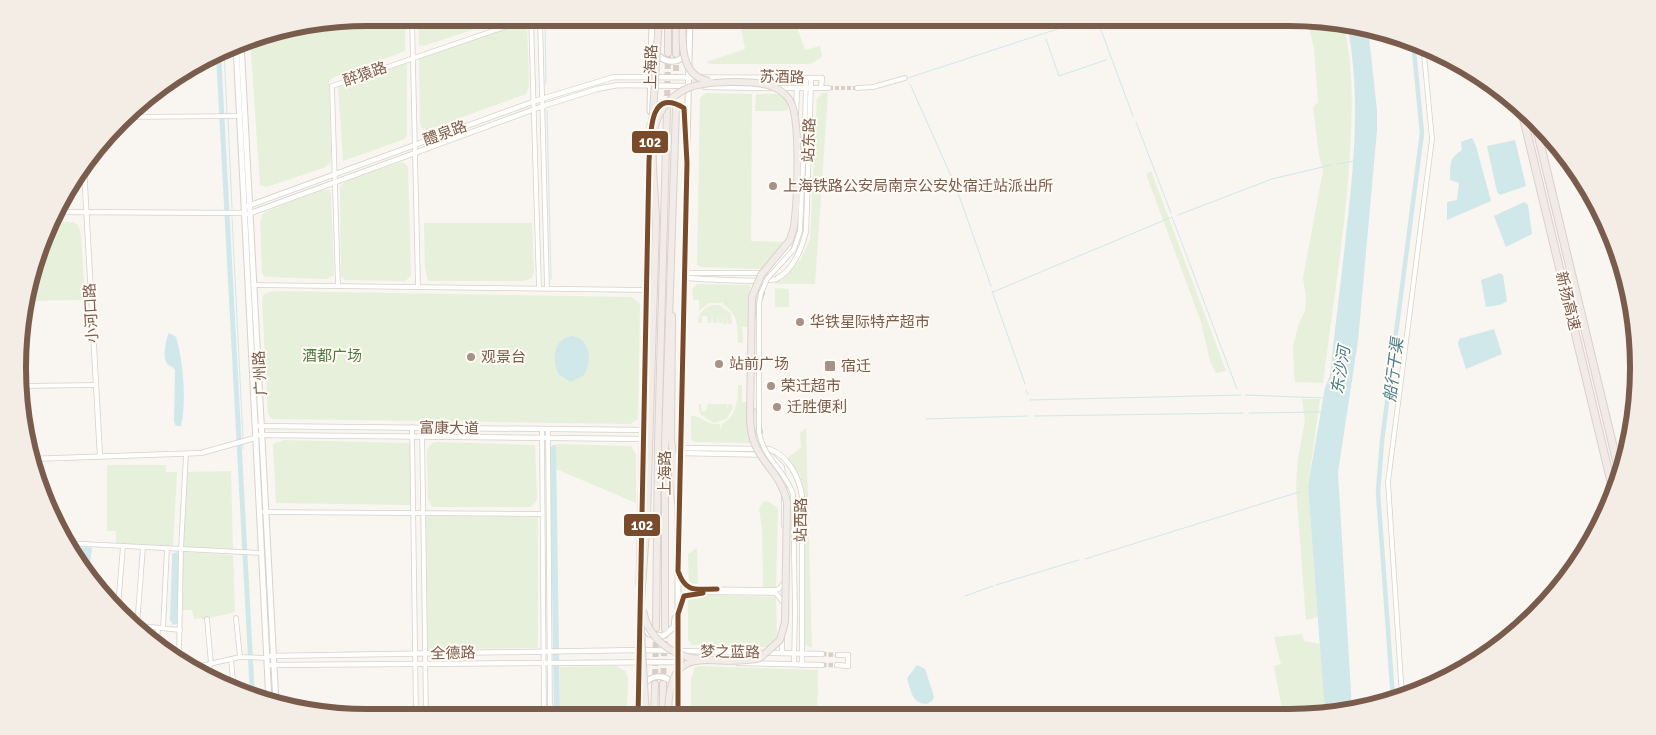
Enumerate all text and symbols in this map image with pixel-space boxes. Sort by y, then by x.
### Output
street label: 上海路 [642,44,660,90]
street label: 醉猿路 [341,58,389,90]
street label: 苏酒路 [759,68,805,86]
street label: 醴泉路 [421,117,469,149]
street label: 站东路 [799,117,819,163]
line badge: 102 [631,130,669,154]
text: 102 [639,134,661,151]
place label: 上海铁路公安局南京公安处宿迁站派出所 [783,177,1053,195]
marker: 上海铁路公安局南京公安处宿迁站派出所 [767,180,779,192]
street label: 新扬高速 [1552,270,1584,332]
street label: 小河口路 [80,283,102,343]
place label: 华铁星际特产超市 [810,313,930,331]
marker: 华铁星际特产超市 [794,316,806,328]
water label: 船行干渠 [1380,335,1408,403]
water label: 东沙河 [1327,342,1355,395]
park label: 酒都广场 [302,347,362,365]
place label: 观景台 [481,348,526,366]
street label: 广州路 [250,350,270,396]
marker: 观景台 [465,351,477,363]
place label: 站前广场 [729,355,789,373]
place label: 宿迁 [841,357,871,375]
marker: 站前广场 [713,358,725,370]
marker: 宿迁 [823,359,837,373]
place label: 荣迁超市 [781,377,841,395]
marker: 荣迁超市 [765,380,777,392]
place label: 迁胜便利 [787,398,847,416]
marker: 迁胜便利 [771,401,783,413]
street label: 富康大道 [419,418,479,438]
street label: 上海路 [656,450,674,496]
street label: 站西路 [792,497,810,543]
line badge: 102 [623,513,661,537]
text: 102 [631,517,653,534]
street label: 梦之蓝路 [700,642,760,662]
street label: 全德路 [430,644,476,662]

